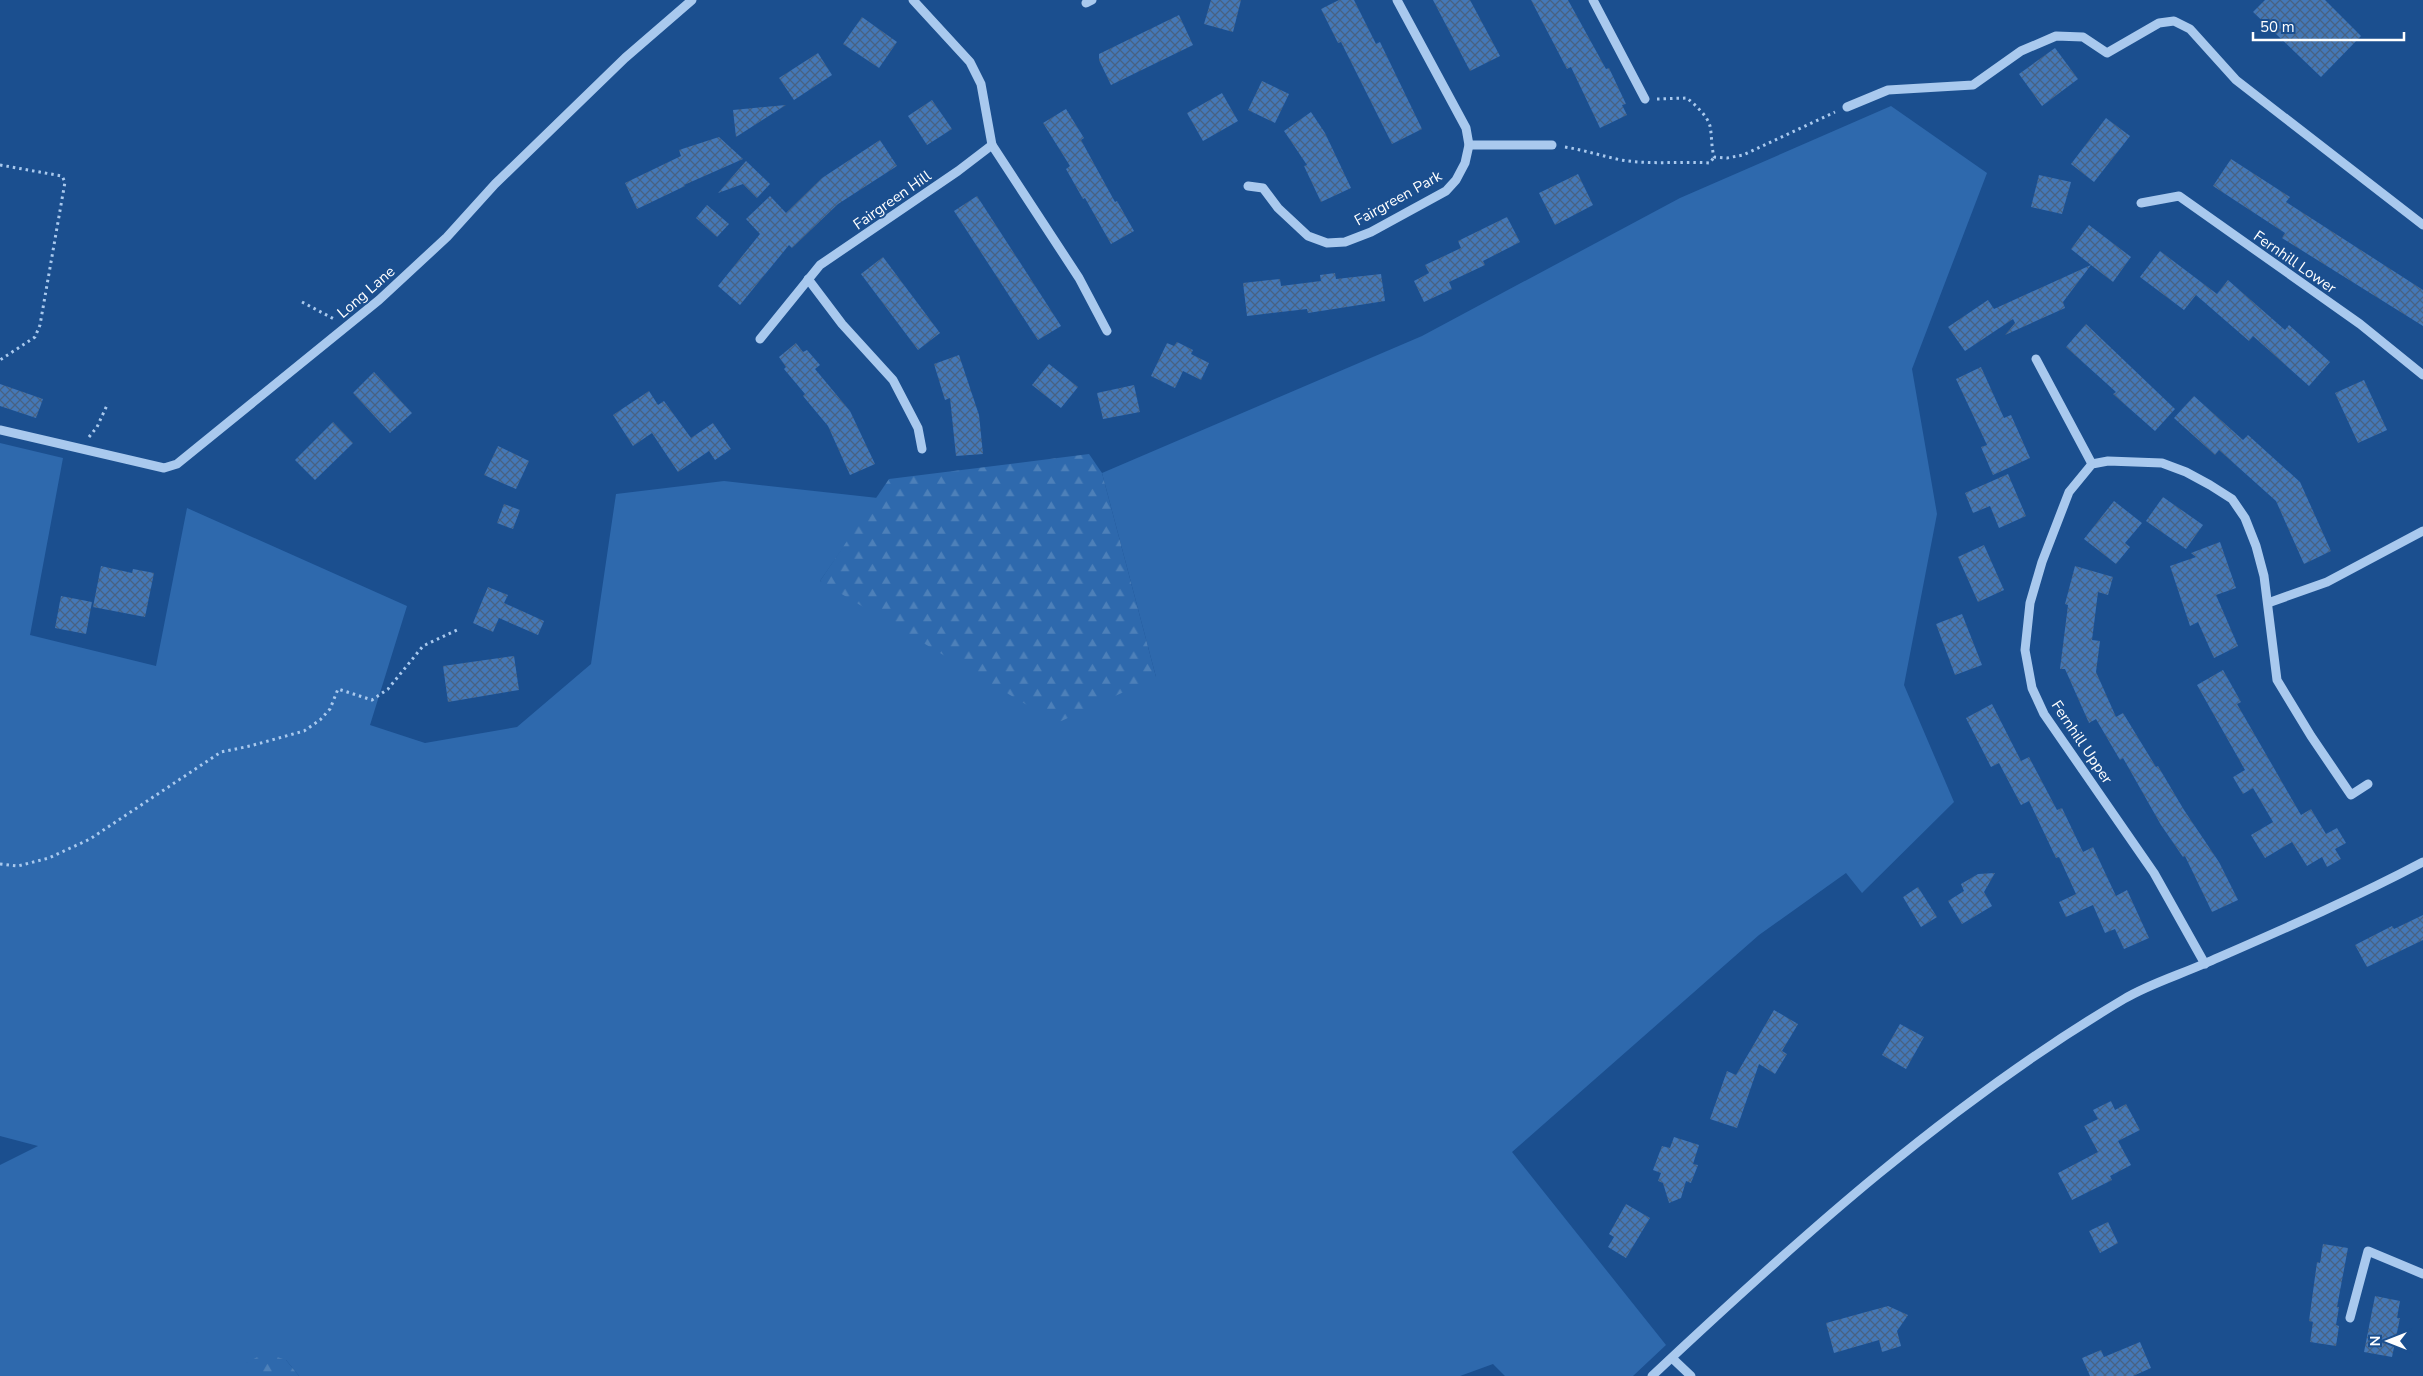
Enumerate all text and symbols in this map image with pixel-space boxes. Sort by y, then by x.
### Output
scale bar [2253,10,2404,42]
text: 50 m [2260,17,2295,37]
street label: Fairgreen Hill [849,165,935,234]
street label: Fairgreen Park [1351,166,1446,230]
street label: Fernhill Lower [2250,226,2341,298]
street label: Long Lane [333,261,399,323]
street label: Fernhill Upper [2047,696,2118,788]
north arrow [2363,1316,2413,1366]
text: N [2366,1336,2385,1346]

